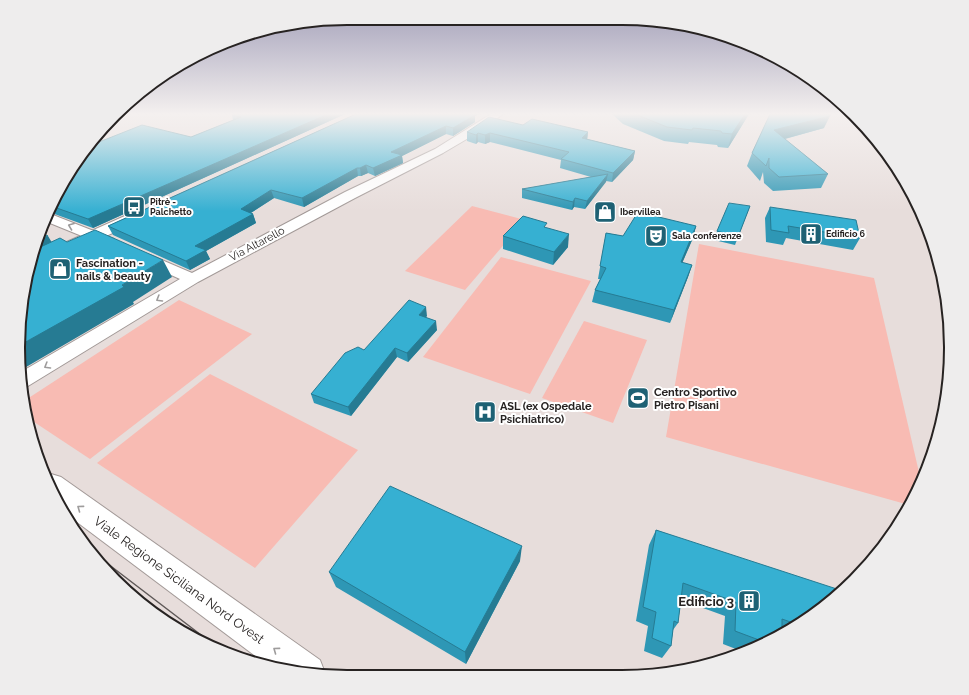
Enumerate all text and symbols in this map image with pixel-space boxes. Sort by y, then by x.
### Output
bus stop icon: Pitrè - Palchetto [121,194,147,220]
place label: Pitrè - Palchetto [150,197,192,217]
shop icon: Ibervillea [592,199,618,225]
place label: Ibervillea [620,207,661,217]
building icon: Edificio 6 [798,221,824,247]
one-way arrow [67,223,74,231]
theatre icon: Sala conferenze [643,223,669,249]
street label: Via Altarello [227,224,287,264]
place label: Edificio 6 [826,229,866,239]
place label: Sala conferenze [672,231,742,241]
shop icon: Fascination - nails & beauty [47,256,73,282]
place label: Fascination - nails & beauty [76,257,151,283]
one-way arrow [156,295,163,302]
one-way arrow [44,361,51,369]
sports icon: Centro Sportivo Pietro Pisani [625,385,651,411]
place label: Centro Sportivo Pietro Pisani [654,386,737,412]
hospital icon: ASL (ex Ospedale Psichiatrico) [472,399,498,425]
place label: ASL (ex Ospedale Psichiatrico) [500,400,592,426]
one-way arrow [77,505,84,513]
street label: Viale Regione Siciliana Nord Ovest [91,513,267,647]
building icon: Edificio 3 [736,588,762,614]
place label: Edificio 3 [678,594,734,609]
one-way arrow [273,648,280,655]

